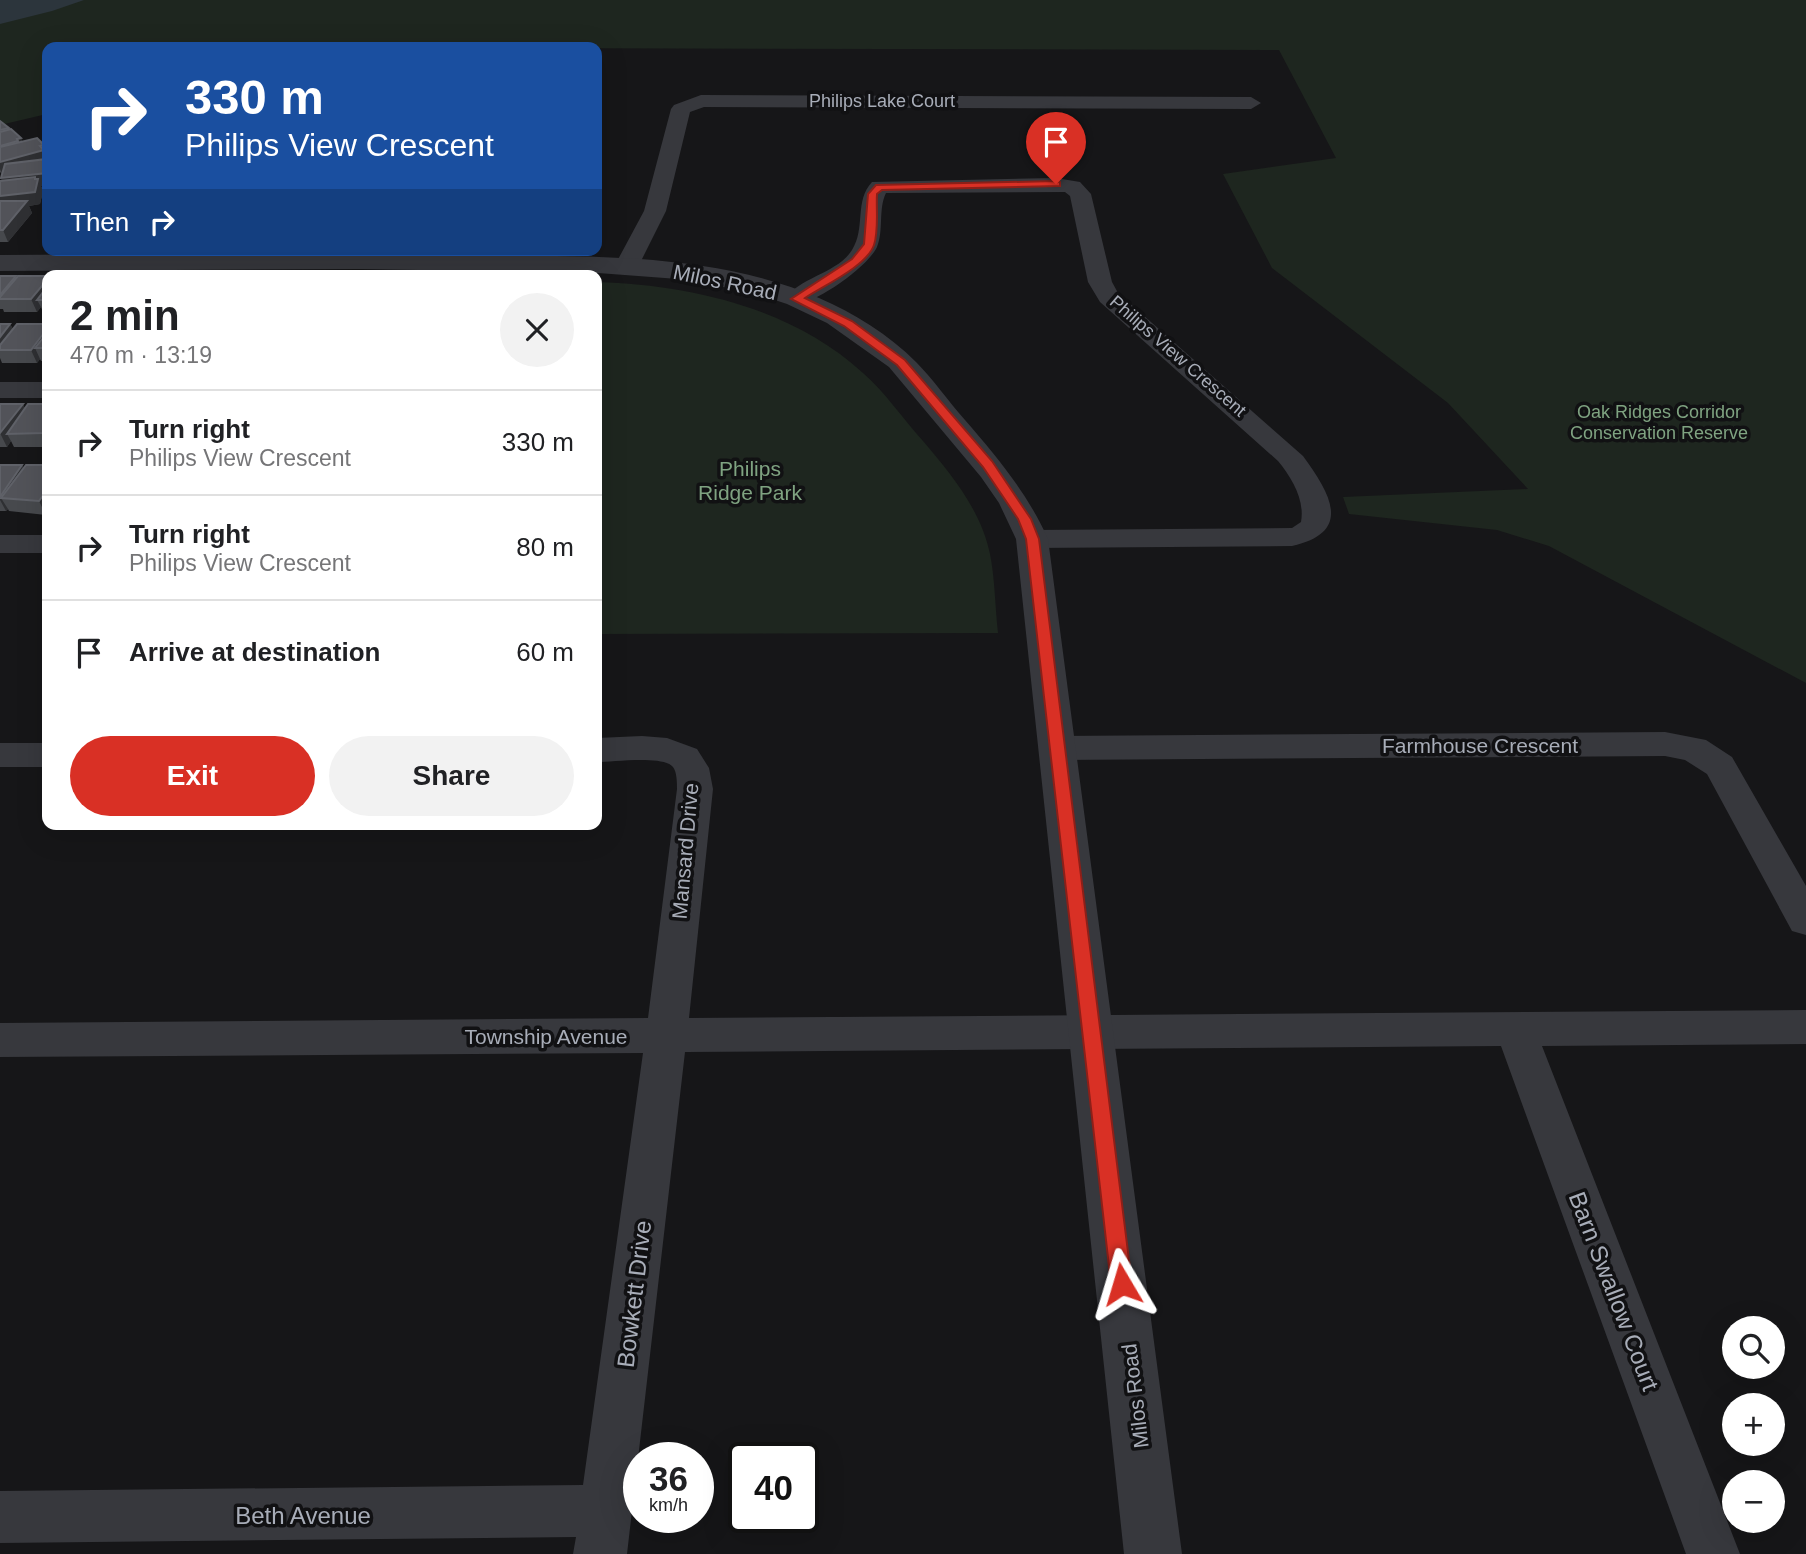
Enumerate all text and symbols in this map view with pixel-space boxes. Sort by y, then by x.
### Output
icon: right [70,70,161,161]
text: 330 m [185,70,324,124]
street label: Philips Lake Court [809,91,955,111]
pin [1026,112,1086,184]
icon: arrive [1037,123,1075,161]
text: Philips View Crescent [185,127,494,163]
icon: right [143,203,181,241]
text: Then [70,207,129,237]
street label: Milos Road [671,260,779,304]
street label: Philips View Crescent [1106,291,1250,421]
text: 2 min [70,292,180,339]
button: close [500,293,574,367]
text: 470 m · 13:19 [70,342,212,368]
park label: Oak Ridges Corridor Conservation Reserve [1570,402,1748,443]
text: Turn right [129,414,250,444]
icon: right [70,424,108,462]
text: 330 m [502,427,574,457]
text: Philips View Crescent [129,445,351,471]
park label: Philips Ridge Park [698,457,802,504]
text: Turn right [129,519,250,549]
icon: right [70,529,108,567]
text: 80 m [516,532,574,562]
text: Philips View Crescent [129,550,351,576]
icon: arrive [70,634,108,672]
text: Arrive at destination [129,637,380,667]
text: 60 m [516,637,574,667]
street label: Farmhouse Crescent [1382,734,1578,757]
button: Exit [70,736,315,816]
button: Share [329,736,574,816]
street label: Mansard Drive [668,782,702,920]
street label: Township Avenue [464,1025,628,1048]
street label: Barn Swallow Court [1564,1188,1664,1395]
street label: Bowkett Drive [612,1219,656,1369]
position arrow [1085,1247,1159,1321]
map controls [1722,1316,1785,1533]
button: search [1722,1316,1785,1379]
street label: Milos Road [1117,1342,1153,1450]
button: + [1722,1393,1785,1456]
speed limit sign: 40 [728,1442,819,1533]
text: 36 [649,1459,688,1498]
button: − [1722,1470,1785,1533]
text: km/h [649,1495,688,1515]
street label: Beth Avenue [235,1502,371,1529]

